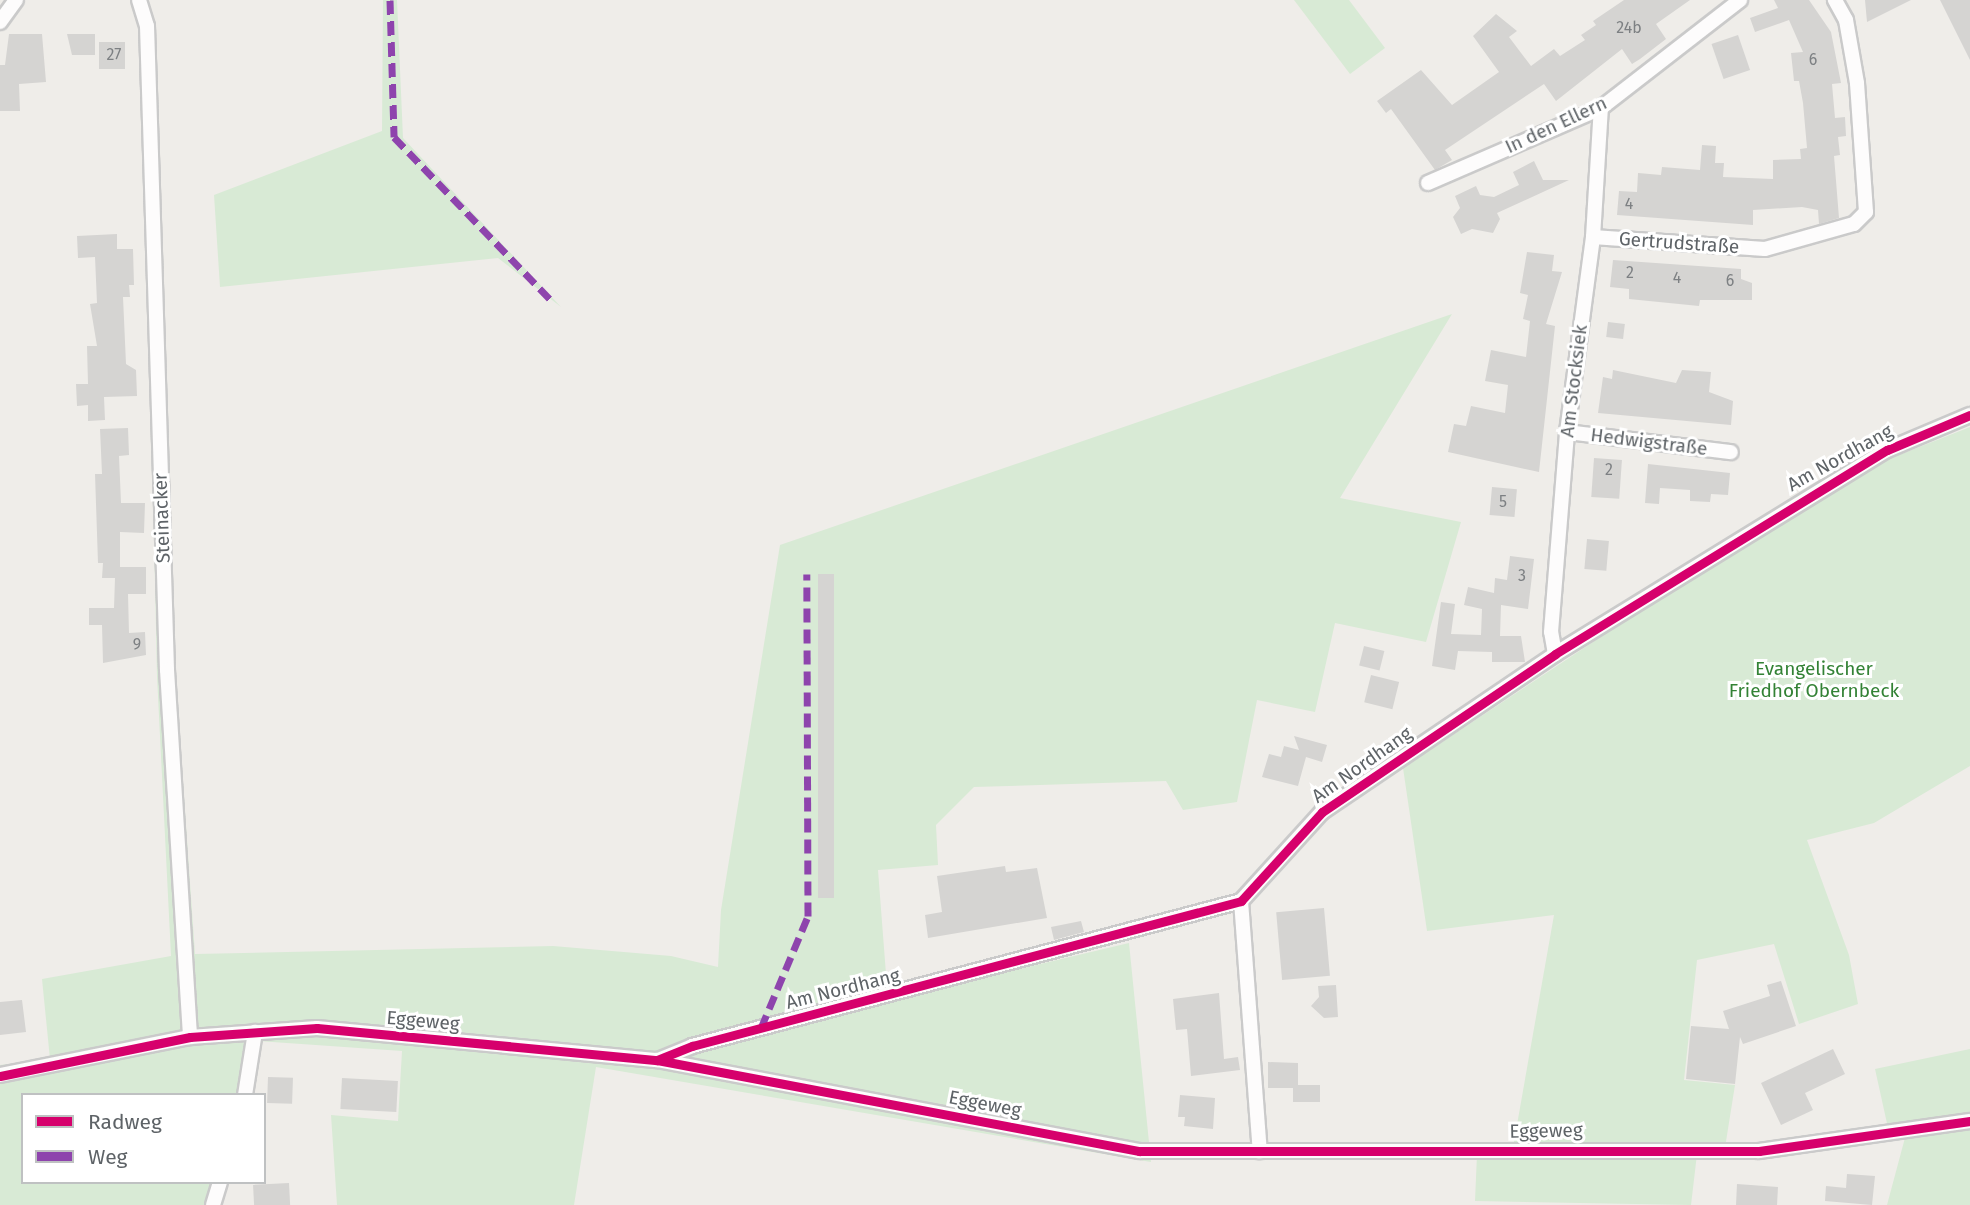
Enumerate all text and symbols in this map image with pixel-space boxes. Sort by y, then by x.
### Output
house number: 24b [1616,18,1642,38]
house number: 27 [107,45,121,65]
house number: 6 [1809,50,1817,70]
street label: In den Ellern [1502,92,1610,158]
house number: 4 [1625,194,1633,214]
street label: Gertrudstraße [1618,227,1740,259]
house number: 2 [1626,263,1634,283]
house number: 4 [1673,268,1681,288]
house number: 6 [1726,271,1734,291]
street label: Am Stocksiek [1556,323,1592,439]
street label: Am Nordhang [1783,420,1897,496]
street label: Hedwigstraße [1589,424,1709,460]
house number: 2 [1605,460,1613,480]
street label: Steinacker [149,472,175,564]
house number: 5 [1499,492,1507,512]
house number: 3 [1518,566,1526,586]
house number: 9 [133,635,141,655]
park label: Evangelischer Friedhof Obernbeck [1729,658,1899,702]
street label: Am Nordhang [1308,722,1416,808]
street label: Am Nordhang [784,964,902,1014]
street label: Eggeweg [385,1006,461,1036]
street label: Eggeweg [947,1086,1023,1122]
legend [21,1093,266,1184]
text: Radweg [88,1109,162,1135]
street label: Eggeweg [1509,1119,1583,1143]
text: Weg [88,1144,128,1170]

